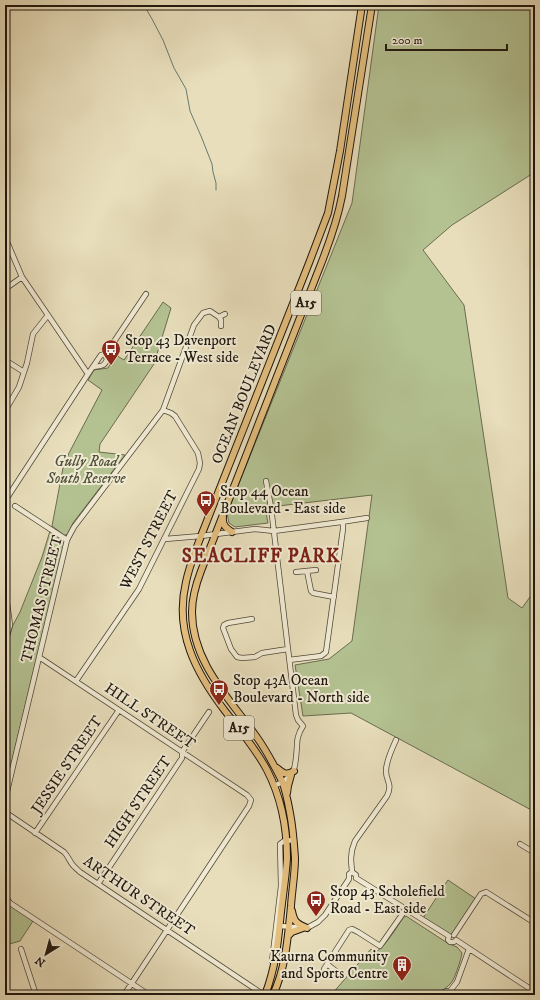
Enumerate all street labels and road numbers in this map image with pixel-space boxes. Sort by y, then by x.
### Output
road number: A15 [291,291,321,315]
street label: OCEAN BOULEVARD [207,321,281,467]
street label: WEST STREET [115,487,182,594]
street label: THOMAS STREET [17,533,67,665]
street label: HILL STREET [101,679,200,754]
street label: JESSIE STREET [26,712,107,819]
road number: A15 [224,716,254,740]
street label: HIGH STREET [100,752,176,852]
street label: ARTHUR STREET [80,852,199,941]

